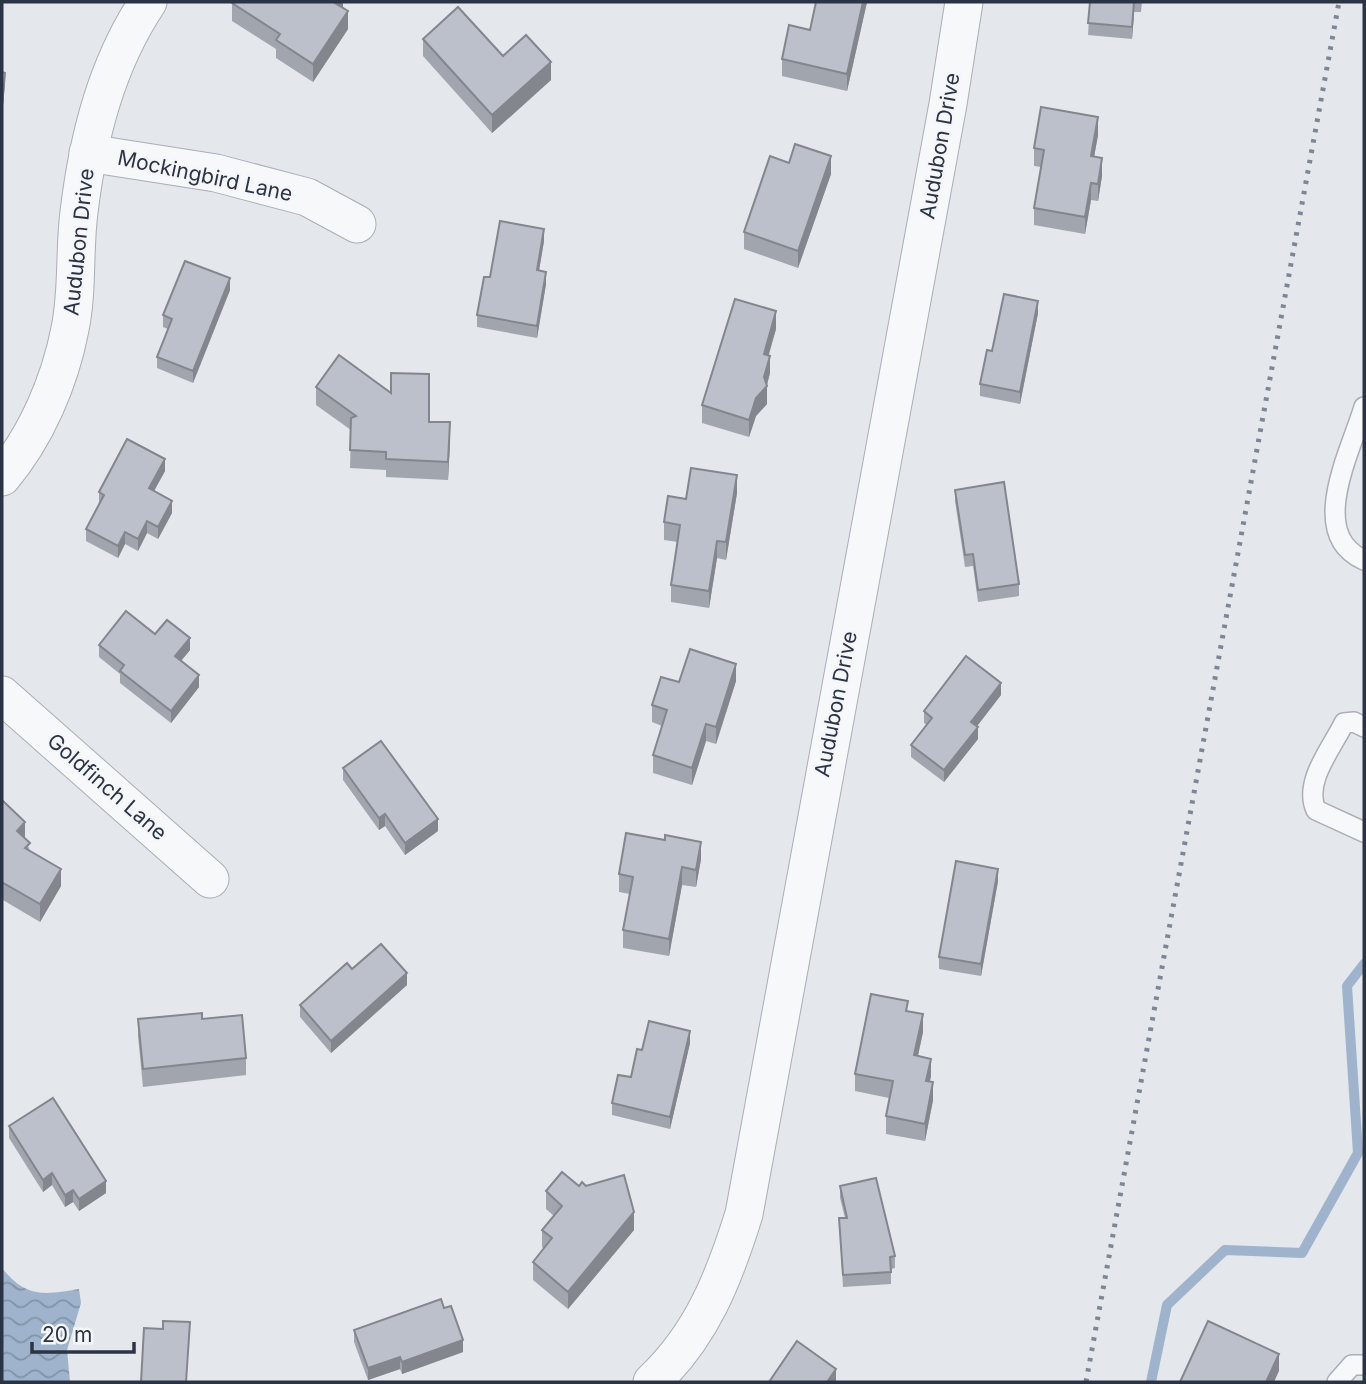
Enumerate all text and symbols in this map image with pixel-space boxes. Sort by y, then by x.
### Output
street label: Audubon Drive [914,71,965,221]
street label: Mockingbird Lane [115,145,295,206]
street label: Audubon Drive [58,167,99,317]
street label: Audubon Drive [809,629,862,779]
street label: Goldfinch Lane [42,728,172,845]
scale bar [32,1310,133,1354]
text: 20 m [42,1322,92,1347]

